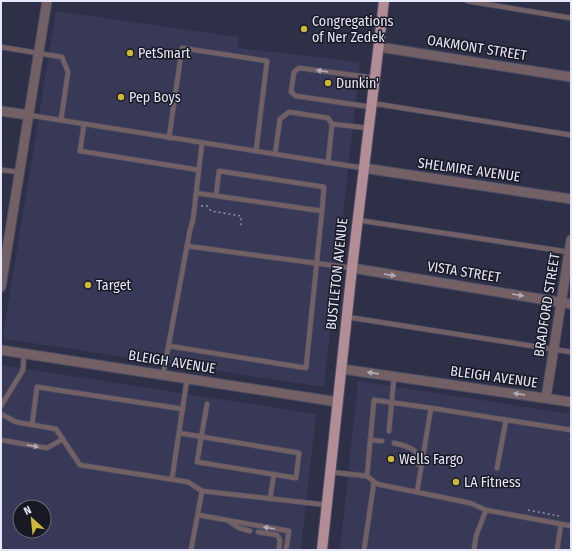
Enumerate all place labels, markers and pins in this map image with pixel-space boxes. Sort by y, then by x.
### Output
place label: Congregations of Ner Zedek [312,13,394,46]
marker: Congregations of Ner Zedek [299,24,309,34]
place label: PetSmart [138,45,191,62]
marker: PetSmart [125,48,135,58]
place label: Dunkin' [336,75,379,92]
marker: Dunkin' [323,78,333,88]
place label: Pep Boys [129,89,181,106]
marker: Pep Boys [116,92,126,102]
place label: Target [96,277,132,294]
marker: Target [83,280,93,290]
place label: Wells Fargo [399,451,463,468]
marker: Wells Fargo [386,454,396,464]
place label: LA Fitness [464,474,521,491]
marker: LA Fitness [451,477,461,487]

